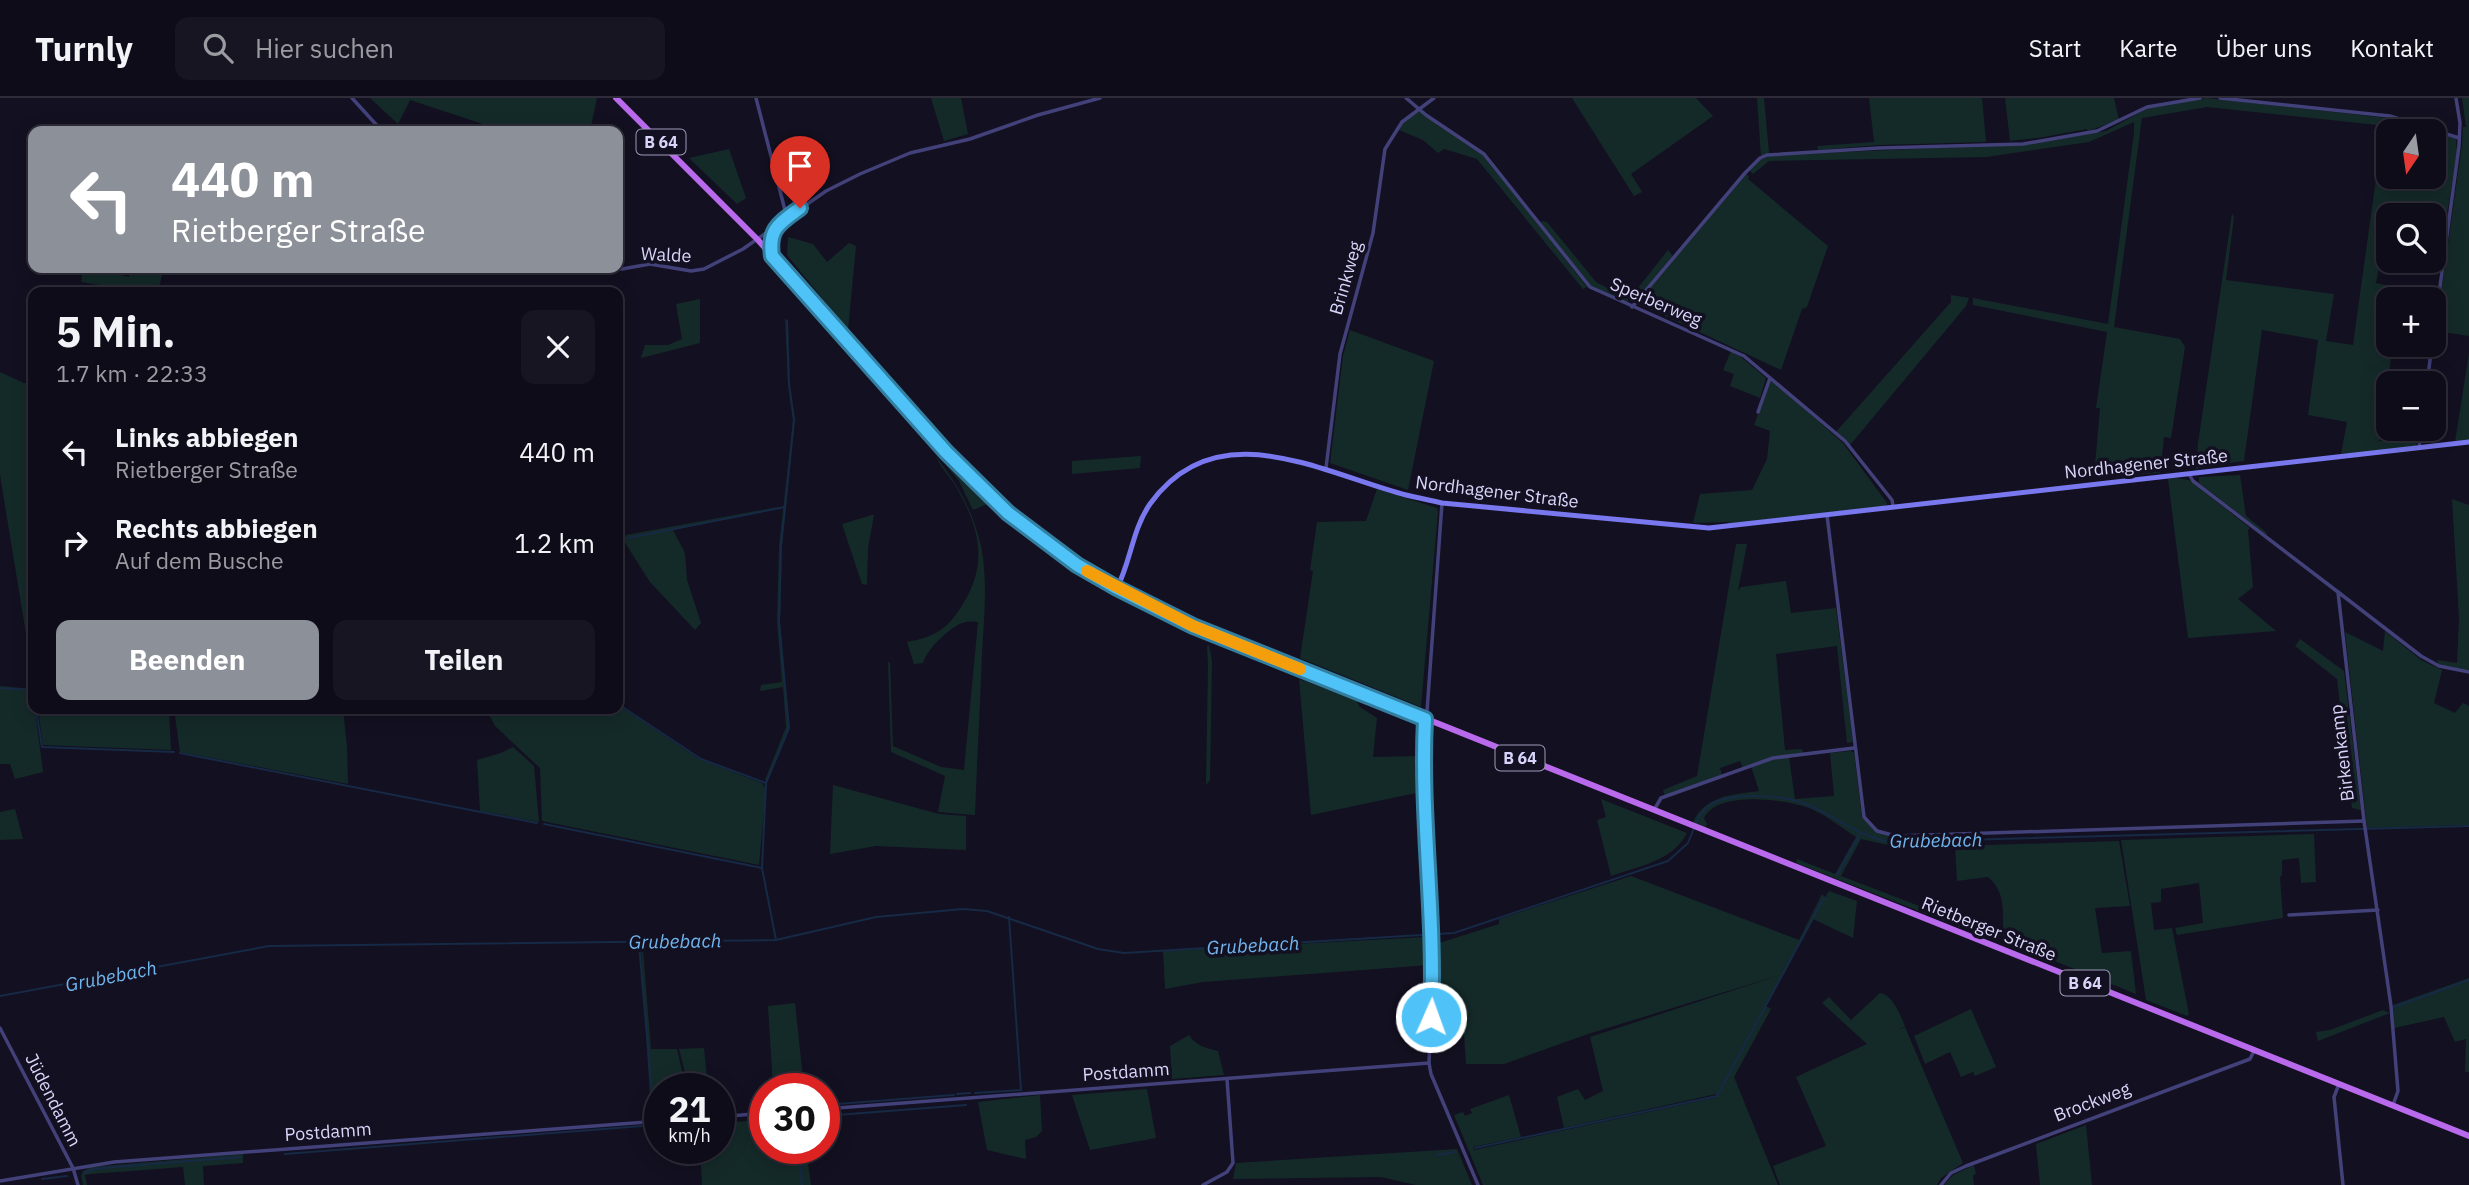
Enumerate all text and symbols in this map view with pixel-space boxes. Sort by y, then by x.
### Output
search box [175,17,665,80]
text: Turnly [35,27,133,70]
icon: search [199,29,237,67]
text: Hier suchen [255,31,394,65]
text: Start [2029,32,2081,64]
text: Karte [2119,32,2177,64]
text: Über uns [2215,32,2312,64]
text: Kontakt [2350,32,2434,64]
north arrow [2376,119,2446,189]
map controls [2376,119,2446,441]
road number: B 64 [636,130,686,154]
pin [770,136,830,208]
text: 440 m [171,147,315,210]
icon: arrive [781,147,819,185]
icon: left [56,154,147,245]
button: search [2376,203,2446,273]
text: Rietberger Straße [171,209,426,251]
street label: Brinkweg [1324,238,1367,317]
street label: Walde [640,242,692,267]
street label: Sperberweg [1607,272,1706,331]
button: + [2376,287,2446,357]
text: 5 Min. [56,304,176,359]
button: close [521,310,595,384]
text: 1.7 km · 22:33 [56,358,208,388]
button: − [2376,371,2446,441]
text: Links abbiegen [115,420,298,454]
icon: left [56,433,94,471]
text: 440 m [519,435,595,469]
street label: Nordhagener Straße [2063,443,2229,484]
text: Rietberger Straße [115,454,298,484]
street label: Nordhagener Straße [1414,470,1580,513]
text: Rechts abbiegen [115,511,318,545]
icon: right [56,524,94,562]
text: 1.2 km [514,526,595,560]
text: Auf dem Busche [115,545,284,575]
button: Beenden [56,620,319,700]
button: Teilen [333,620,595,700]
street label: Birkenkamp [2324,703,2359,803]
road number: B 64 [1496,746,1544,771]
water label: Grubebach [1889,827,1983,853]
street label: Rietberger Straße [1918,891,2060,966]
water label: Grubebach [628,928,722,954]
water label: Grubebach [1206,931,1300,959]
water label: Grubebach [63,955,159,997]
road number: B 64 [2060,970,2110,996]
position arrow [1394,980,1468,1054]
street label: Jüdendamm [20,1049,87,1150]
street label: Postdamm [1082,1057,1170,1086]
speed limit sign: 30 [749,1073,840,1164]
street label: Brockweg [2050,1076,2134,1127]
text: 21 [668,1086,711,1132]
street label: Postdamm [284,1117,372,1146]
text: km/h [668,1124,711,1147]

